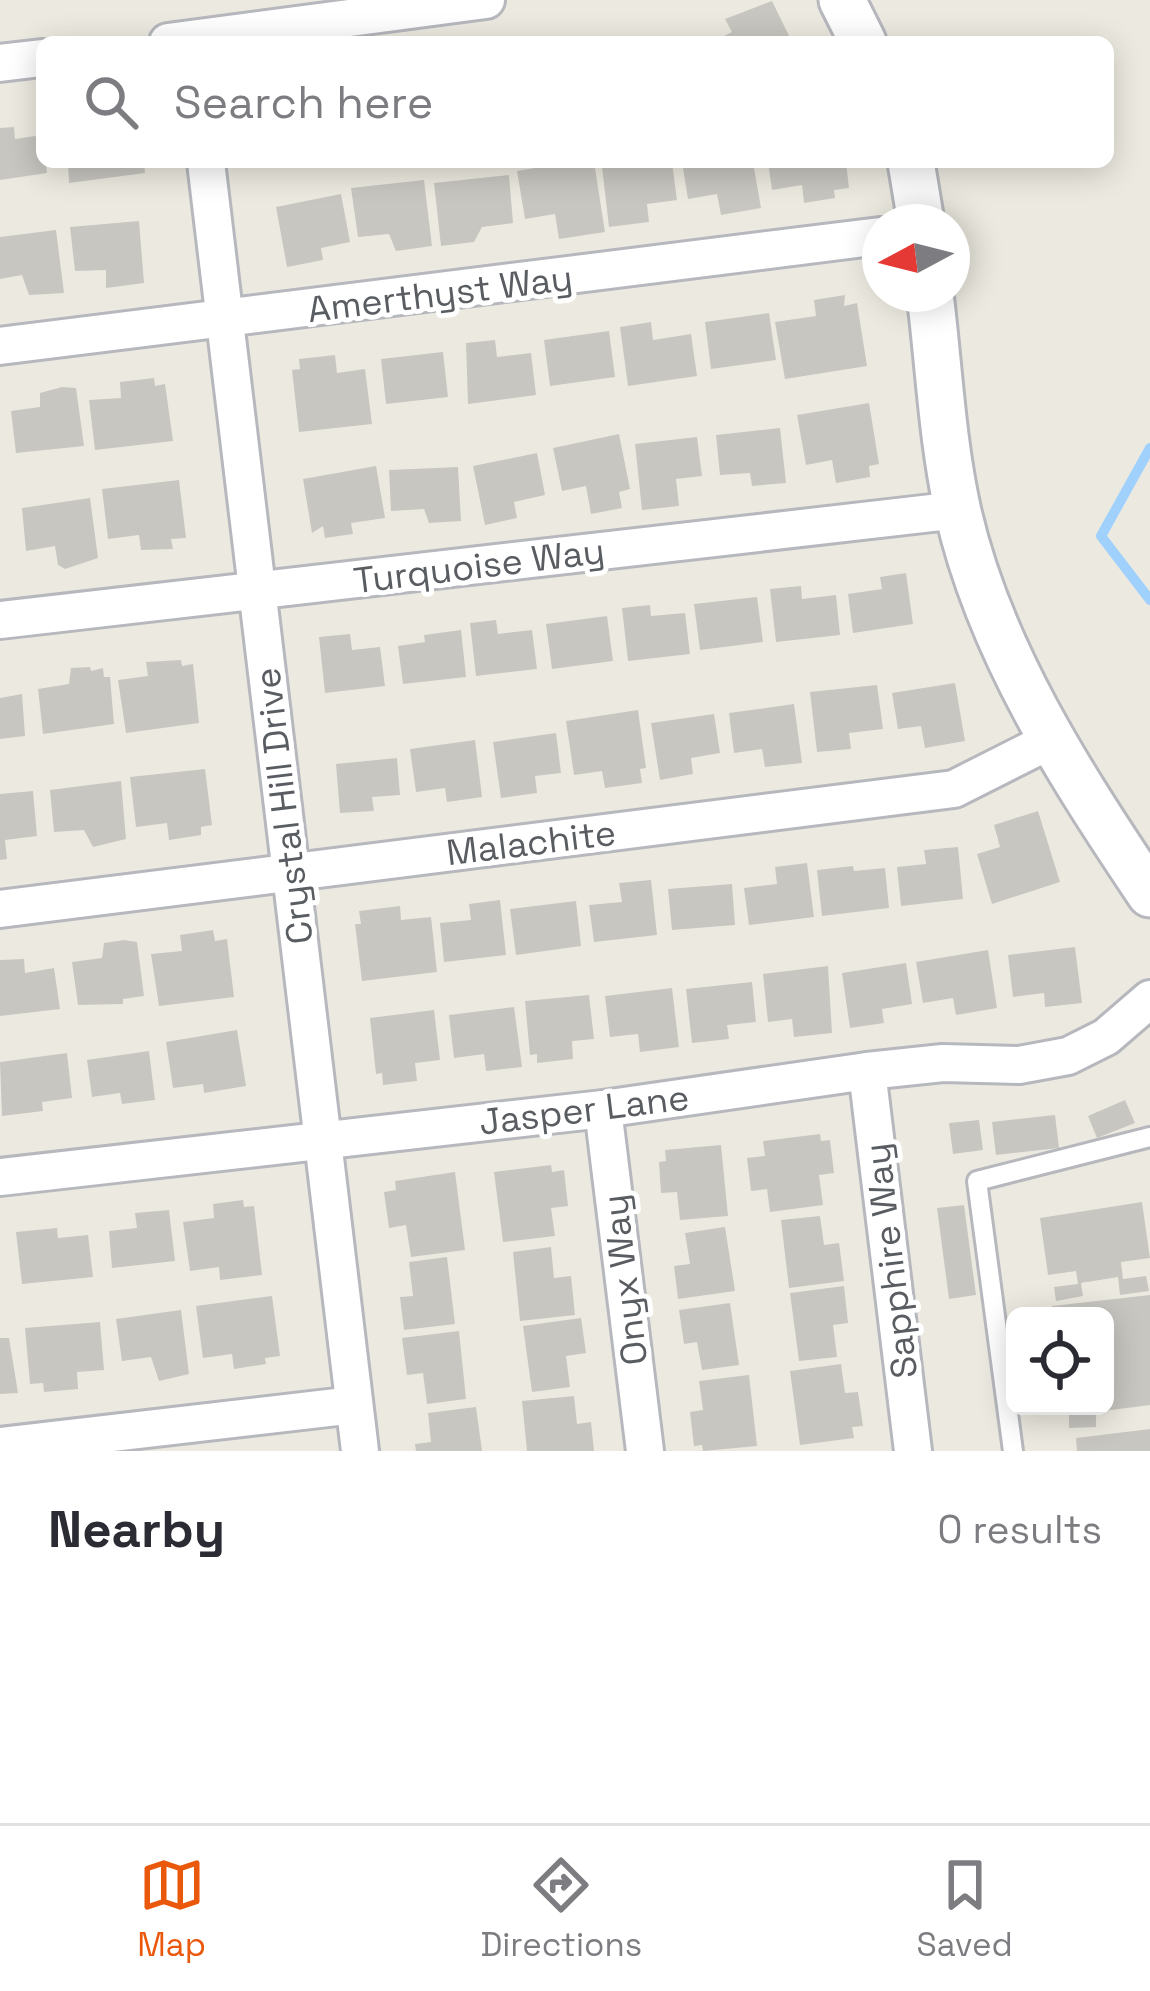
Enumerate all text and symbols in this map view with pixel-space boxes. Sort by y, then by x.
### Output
search box [36,36,1114,168]
icon: search [78,69,144,135]
text: Search here [174,74,433,131]
north arrow [862,204,970,312]
street label: Amerthyst Way [305,255,575,333]
street label: Turquoise Way [351,528,607,604]
street label: Crystal Hill Drive [244,665,324,947]
street label: Malachite [444,810,619,876]
street label: Jasper Lane [477,1074,692,1146]
street label: Sapphire Way [854,1141,928,1381]
street label: Onyx Way [592,1192,658,1368]
map controls [1006,1307,1114,1415]
button: locate [1006,1307,1114,1415]
text: Nearby [48,1497,225,1562]
text: 0 results [937,1505,1102,1554]
tab: Map [137,1852,206,1966]
tab: Directions [480,1852,642,1966]
tab: Saved [917,1852,1013,1966]

